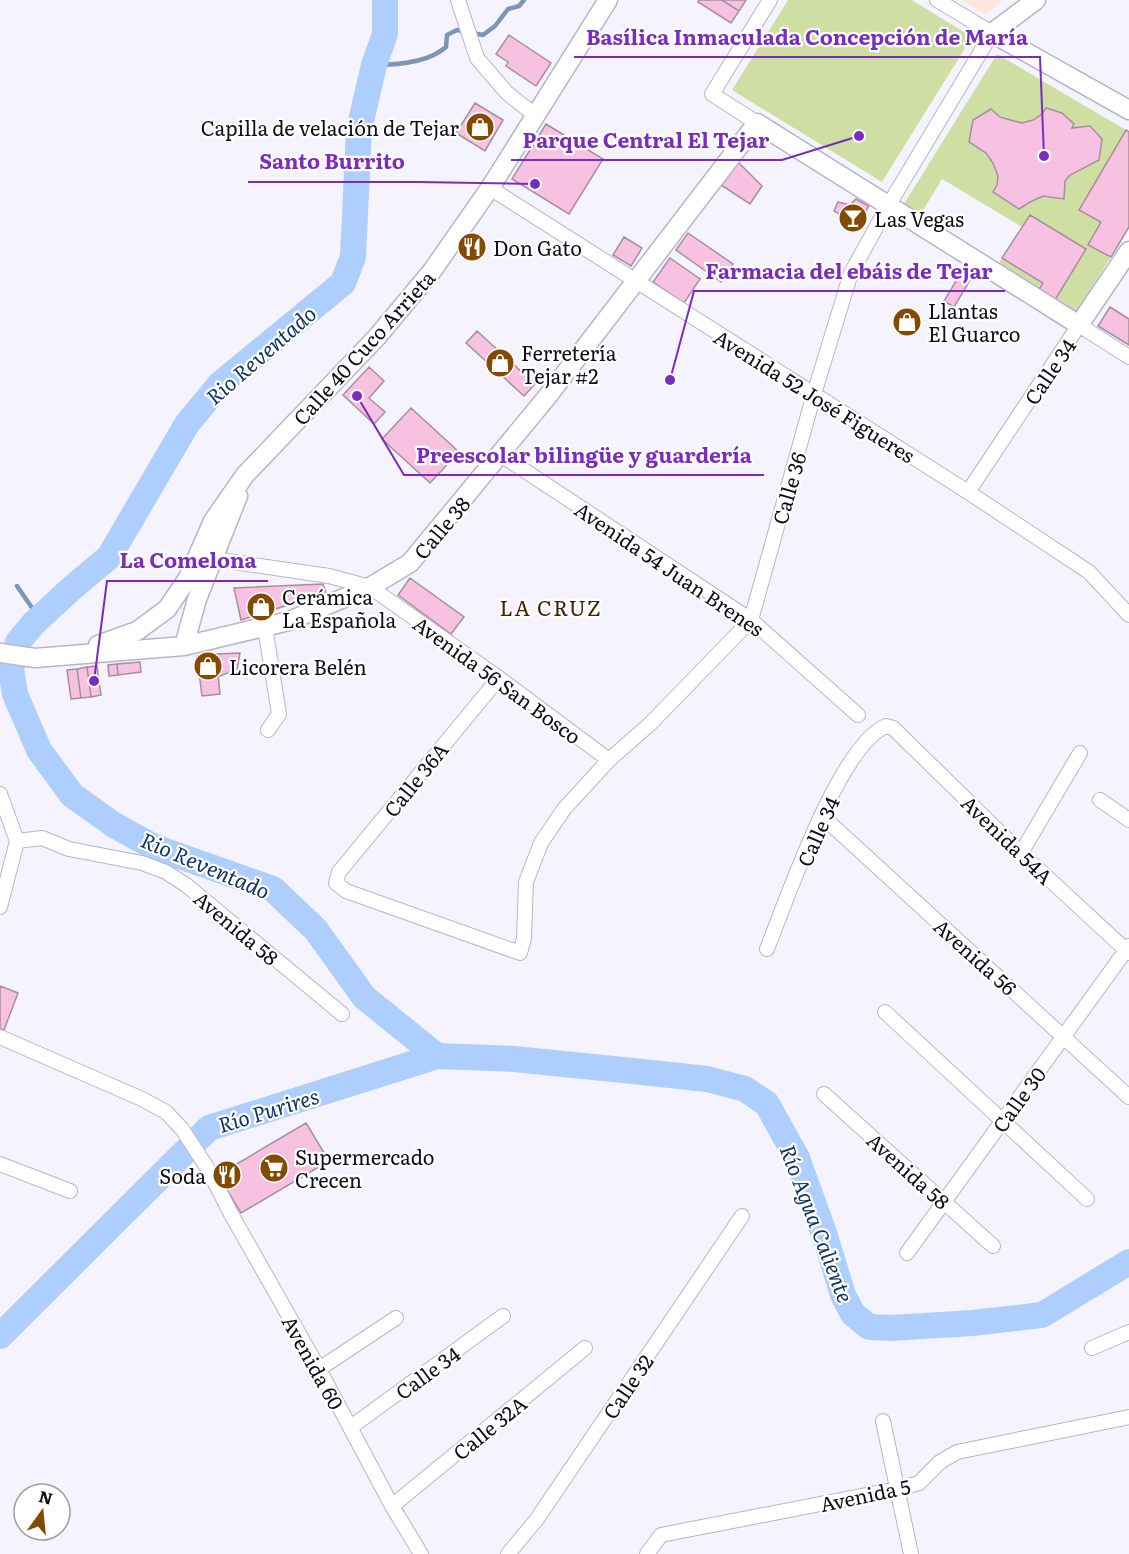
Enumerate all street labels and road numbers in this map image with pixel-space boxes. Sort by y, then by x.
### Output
street label: Calle 40 Cuco Arrieta [285,263,441,431]
street label: Avenida 52 José Figueres [709,321,921,469]
street label: Calle 34 [1016,332,1082,410]
street label: Calle 36 [763,448,813,528]
street label: Calle 38 [406,489,476,565]
street label: Avenida 54 Juan Brenes [569,493,771,643]
street label: Avenida 56 San Bosco [408,608,588,750]
street label: Calle 36A [376,735,455,823]
street label: Avenida 54A [955,787,1061,891]
street label: Calle 34 [788,791,846,871]
street label: Avenida 58 [188,883,286,971]
street label: Avenida 56 [928,911,1024,1002]
street label: Calle 30 [984,1060,1052,1138]
street label: Avenida 58 [861,1125,957,1215]
street label: Avenida 60 [276,1309,352,1415]
street label: Calle 34 [388,1338,466,1406]
street label: Calle 32 [594,1348,660,1424]
street label: Calle 32A [446,1388,533,1466]
street label: Avenida 5 [817,1470,913,1518]

